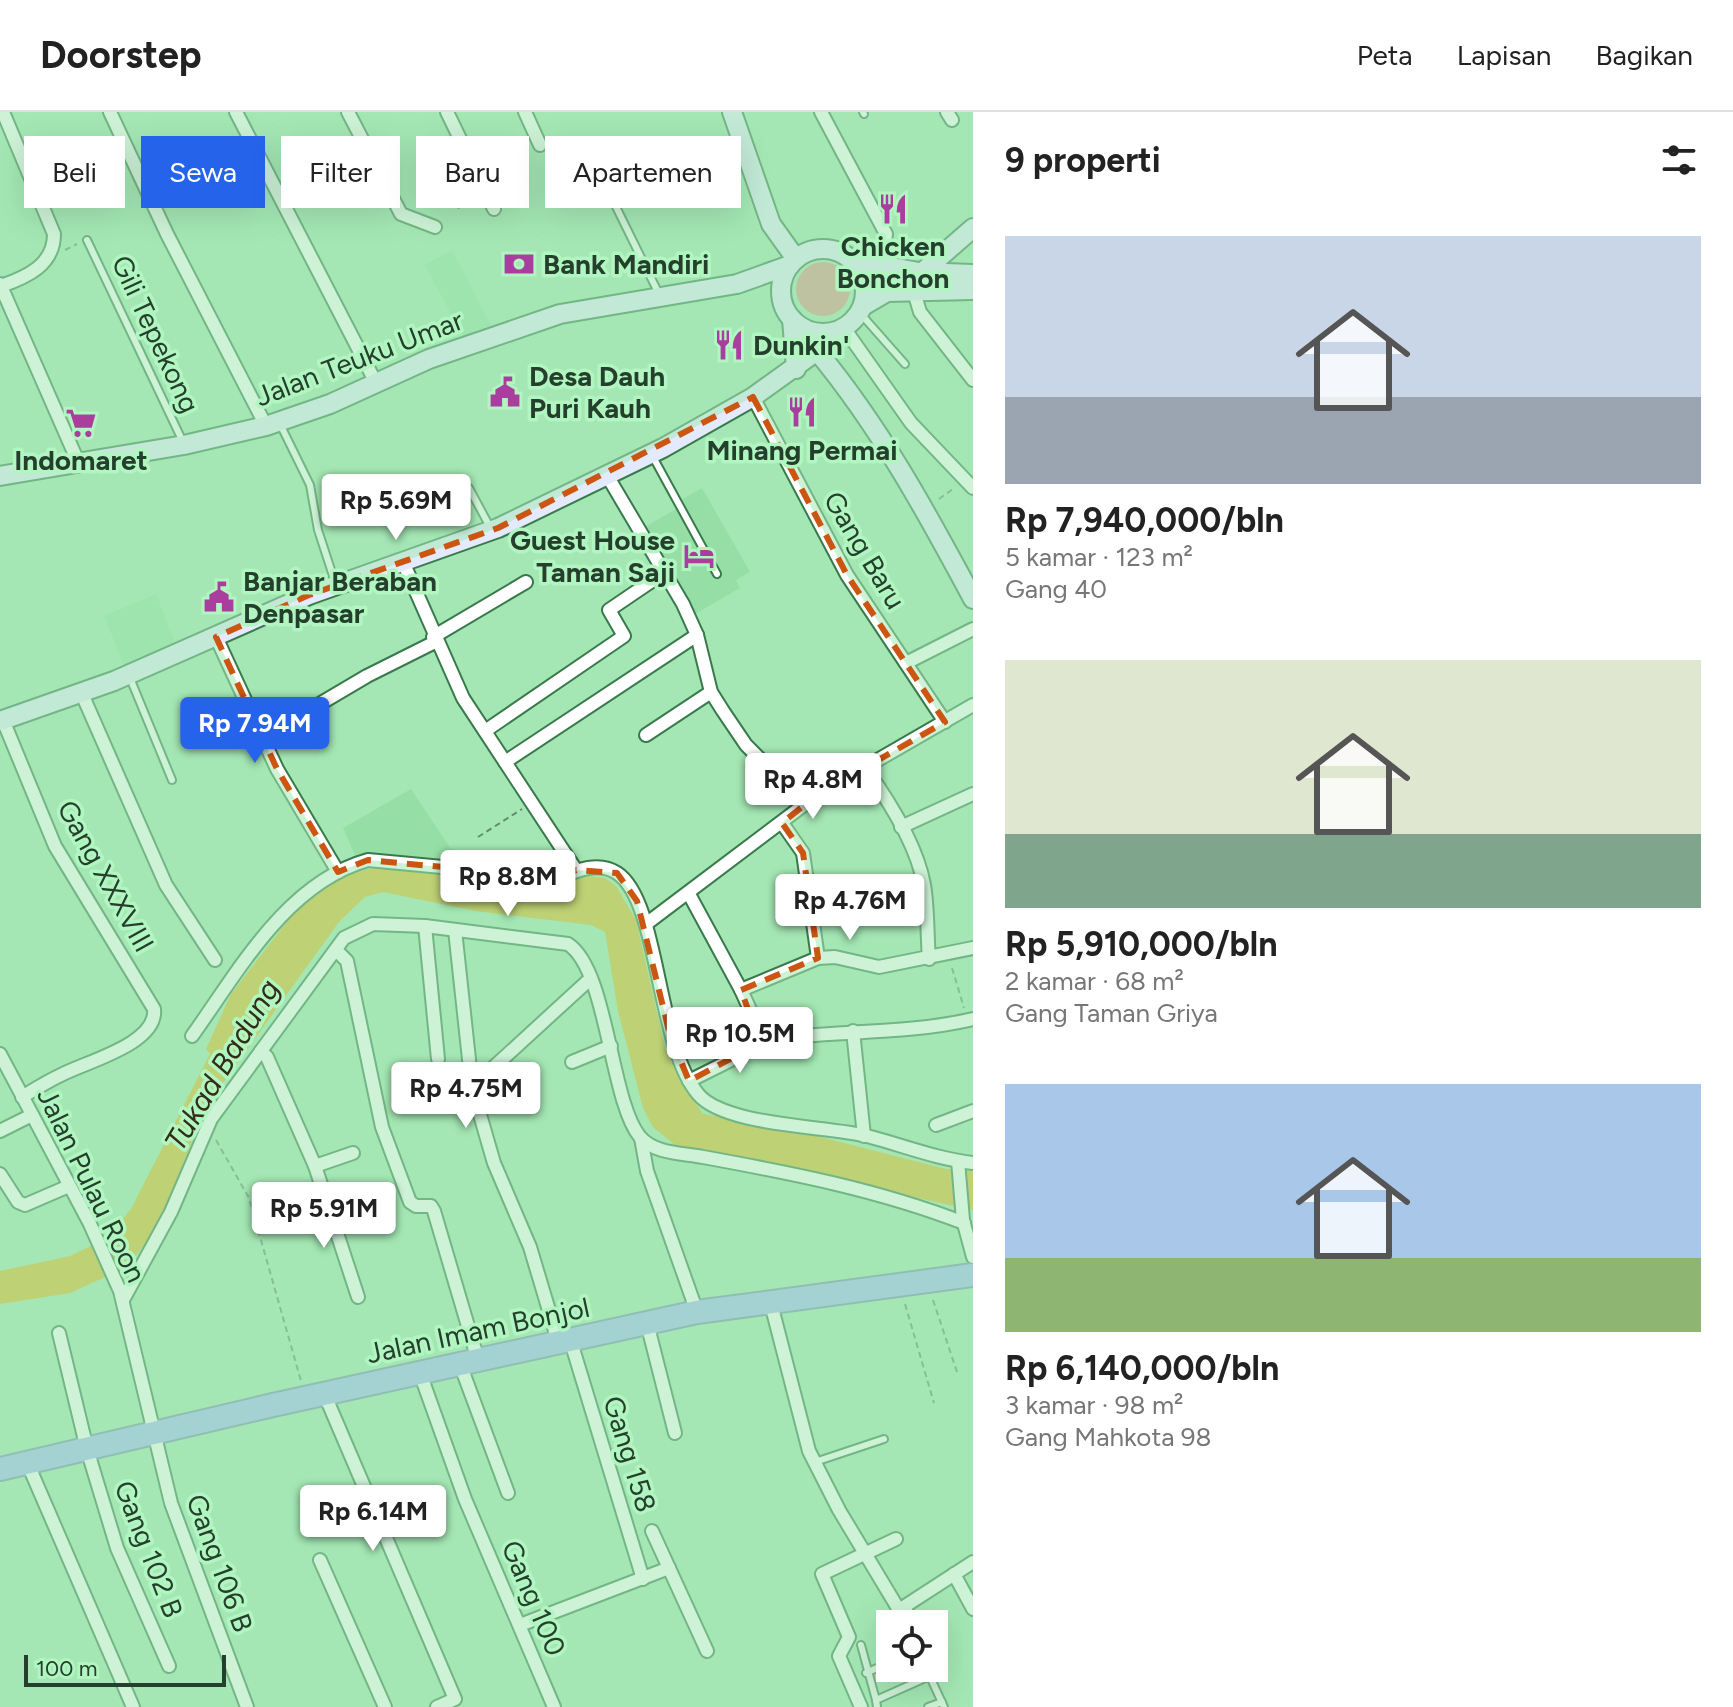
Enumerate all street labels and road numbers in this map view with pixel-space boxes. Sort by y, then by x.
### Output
street label: Gili Tepekong [105,250,207,418]
street label: Jalan Teuku Umar [250,303,468,413]
street label: Gang Baru [817,485,913,615]
street label: Gang XXXVIII [50,794,162,958]
street label: Jalan Pulau Roon [30,1082,154,1288]
street label: Jalan Imam Bonjol [363,1290,593,1370]
street label: Gang 158 [596,1392,664,1516]
street label: Gang 102 B [107,1476,191,1622]
street label: Gang 106 B [179,1490,261,1636]
street label: Gang 100 [495,1535,573,1661]

